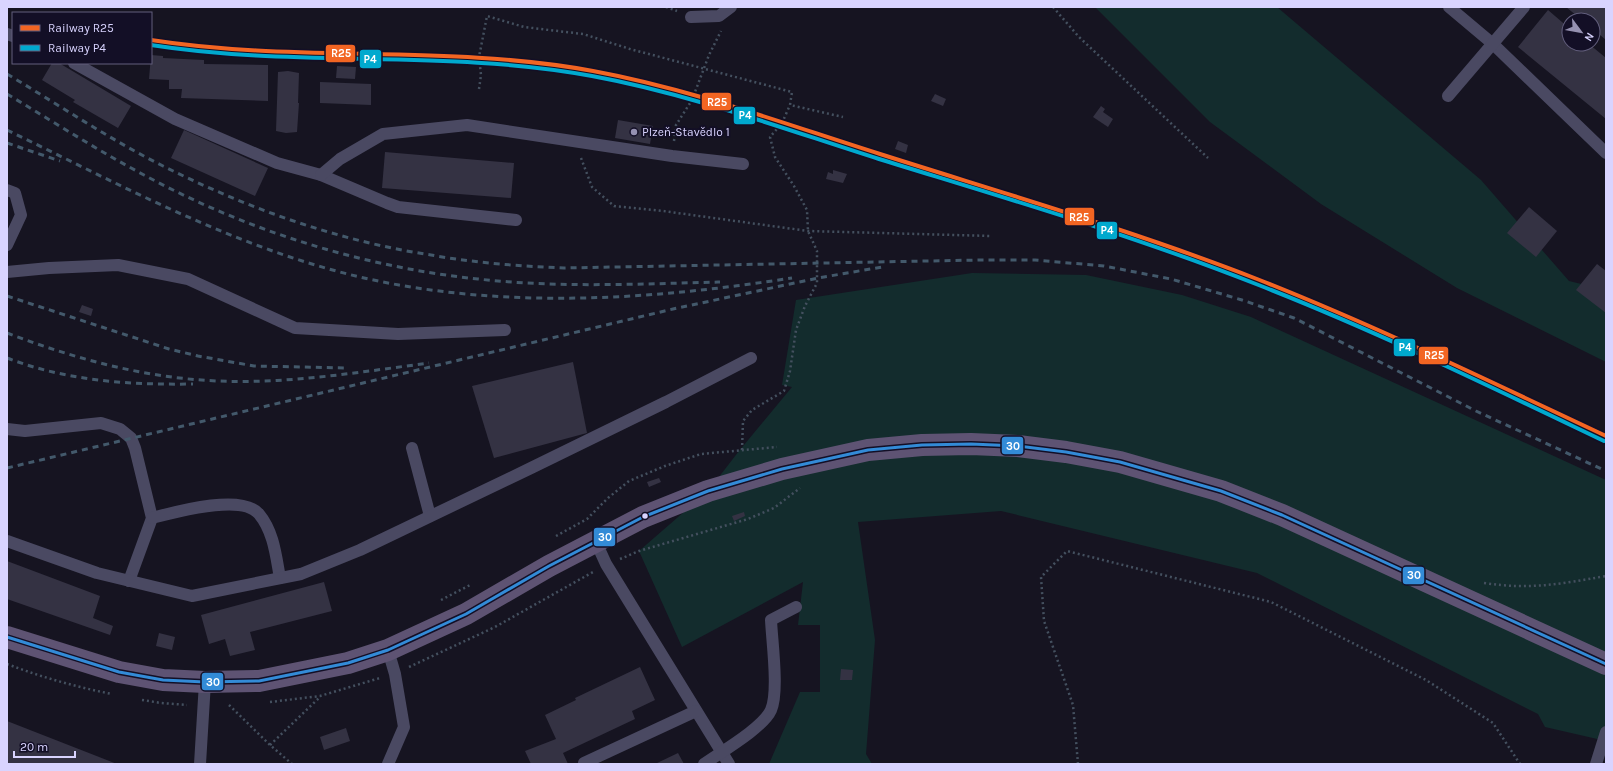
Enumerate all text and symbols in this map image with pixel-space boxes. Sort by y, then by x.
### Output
legend [12,12,152,64]
north arrow [1561,12,1601,52]
text: Railway R25 [48,21,114,35]
text: N [1581,30,1597,44]
text: Railway P4 [48,41,106,55]
line badge: R25 [325,44,356,63]
text: R25 [331,47,351,60]
line badge: P4 [359,49,382,69]
text: P4 [364,53,377,66]
line badge: R25 [701,92,732,111]
text: R25 [707,96,727,109]
line badge: P4 [733,106,756,125]
text: P4 [739,109,752,122]
place label: Plzeň-Stavědlo 1 [642,125,730,139]
marker: Plzeň-Stavědlo 1 [629,127,639,137]
line badge: R25 [1064,207,1095,226]
text: R25 [1069,211,1089,224]
line badge: P4 [1096,221,1118,240]
text: P4 [1101,224,1114,237]
line badge: P4 [1393,338,1416,357]
text: P4 [1399,341,1412,354]
line badge: R25 [1418,346,1449,365]
text: R25 [1424,349,1444,362]
line badge: 30 [1001,436,1024,455]
text: 30 [1006,440,1020,453]
unlabelled marker [640,511,650,521]
line badge: 30 [593,527,616,547]
text: 30 [598,531,612,544]
line badge: 30 [1402,566,1425,585]
text: 30 [1407,569,1421,582]
line badge: 30 [201,672,224,691]
text: 30 [206,676,220,689]
scale bar [14,733,75,759]
text: 20 m [20,740,48,754]

